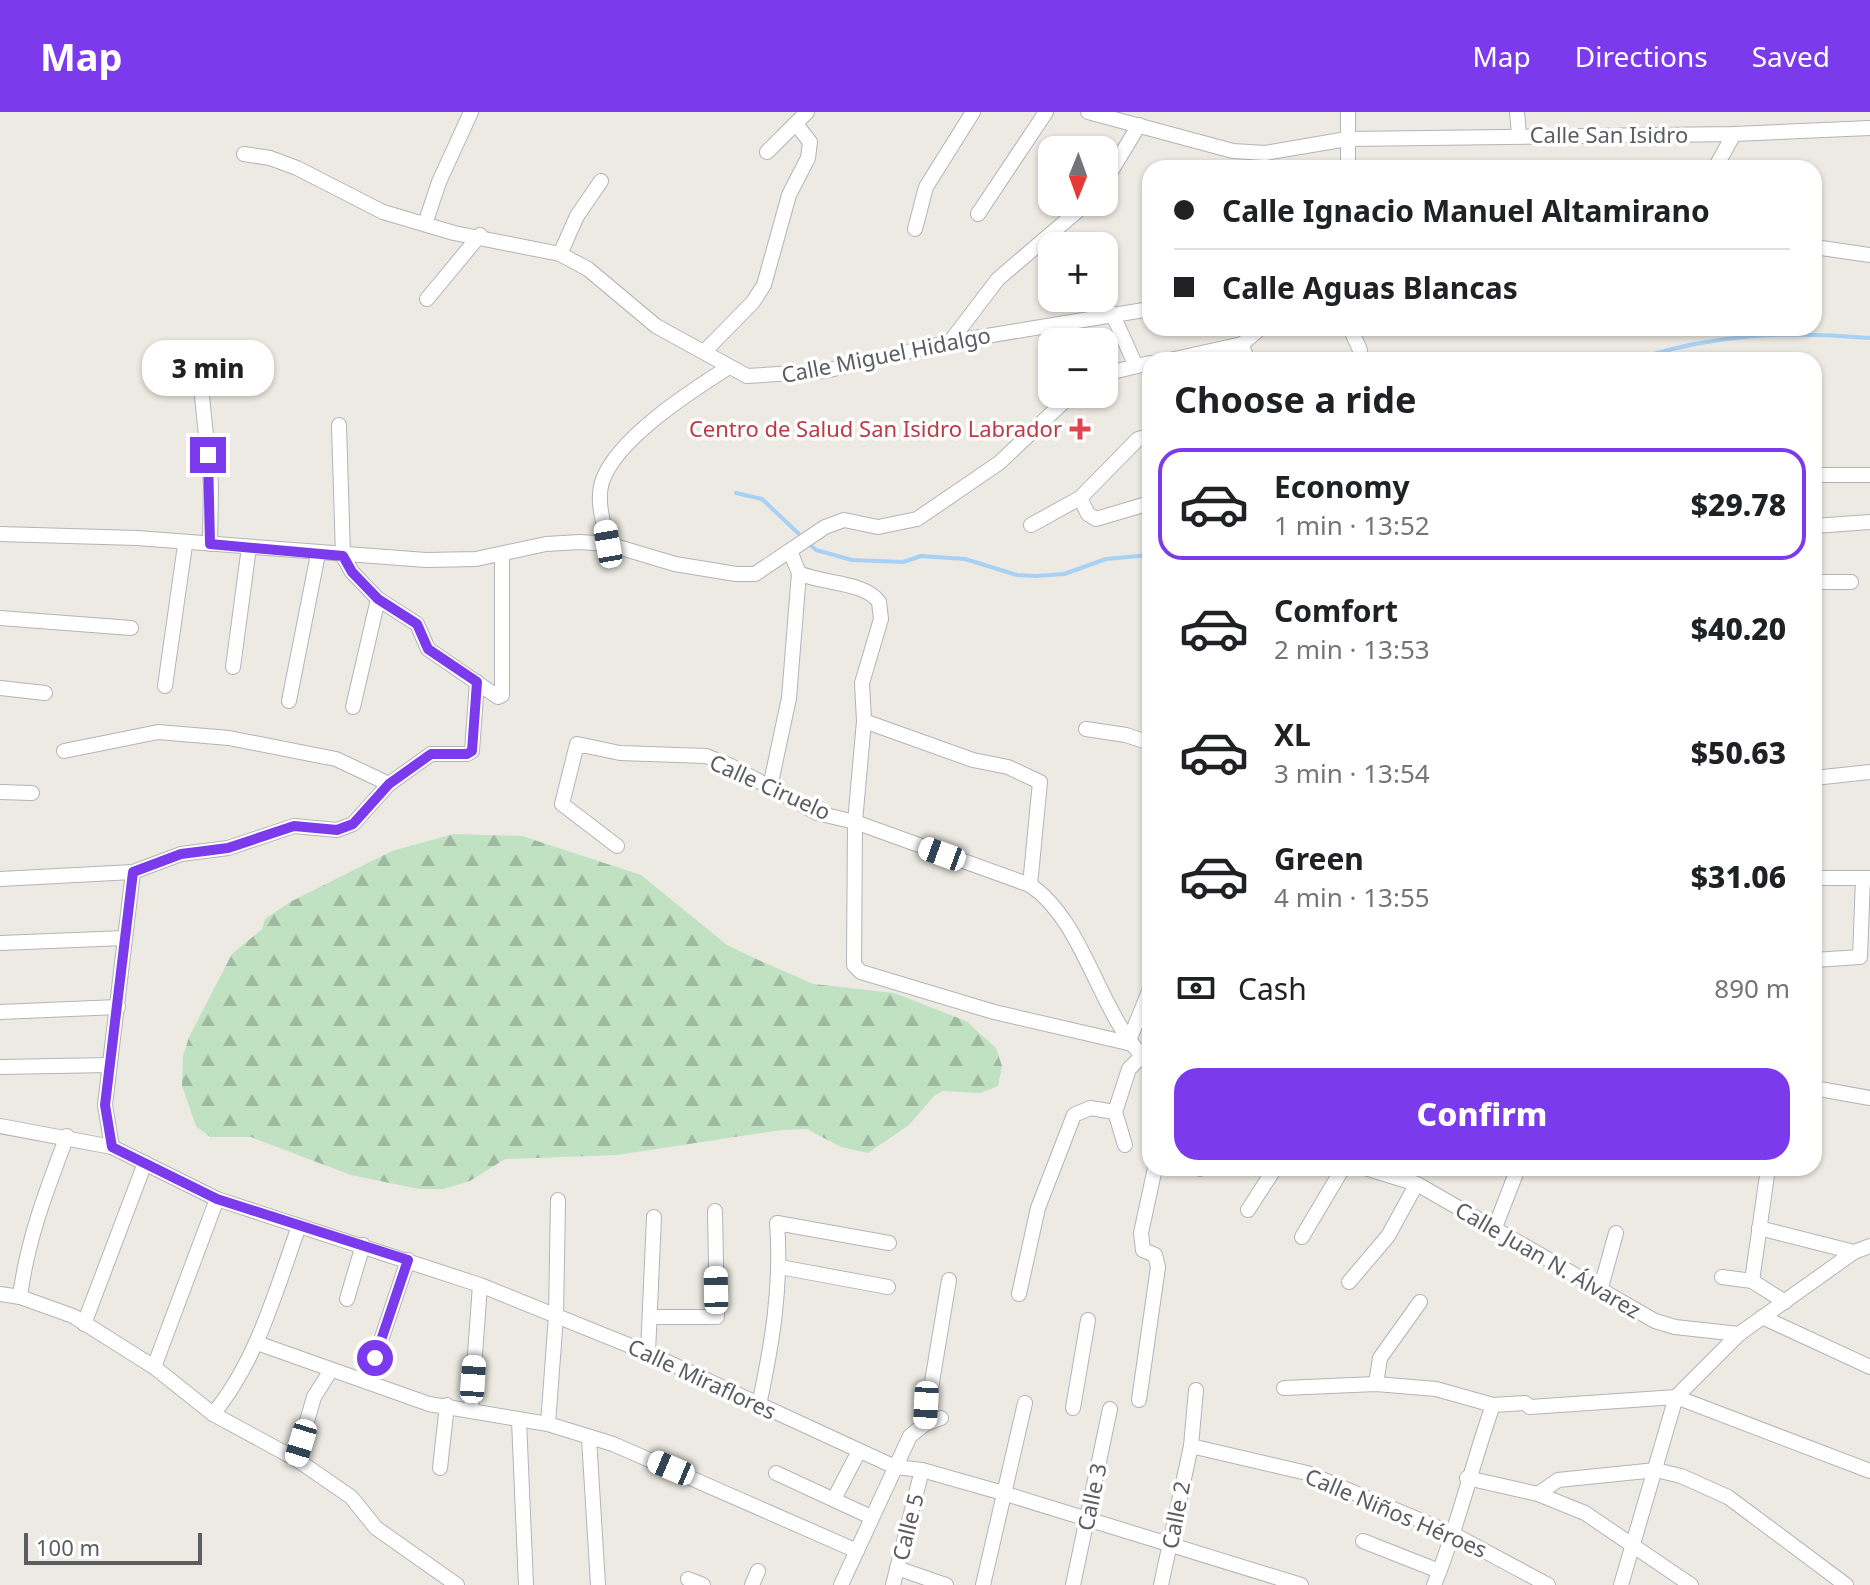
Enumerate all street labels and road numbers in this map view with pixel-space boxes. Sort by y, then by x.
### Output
street label: Calle San Isidro [1530,119,1688,149]
street label: Calle Miguel Hidalgo [779,319,993,389]
street label: Calle Ciruelo [705,746,836,826]
street label: Calle Juan N. Álvarez [1450,1194,1647,1325]
street label: Calle Miraflores [623,1331,781,1426]
street label: Calle 3 [1069,1460,1113,1533]
street label: Calle Niños Héroes [1301,1460,1492,1564]
street label: Calle 2 [1154,1478,1196,1551]
street label: Calle 5 [884,1490,930,1564]

